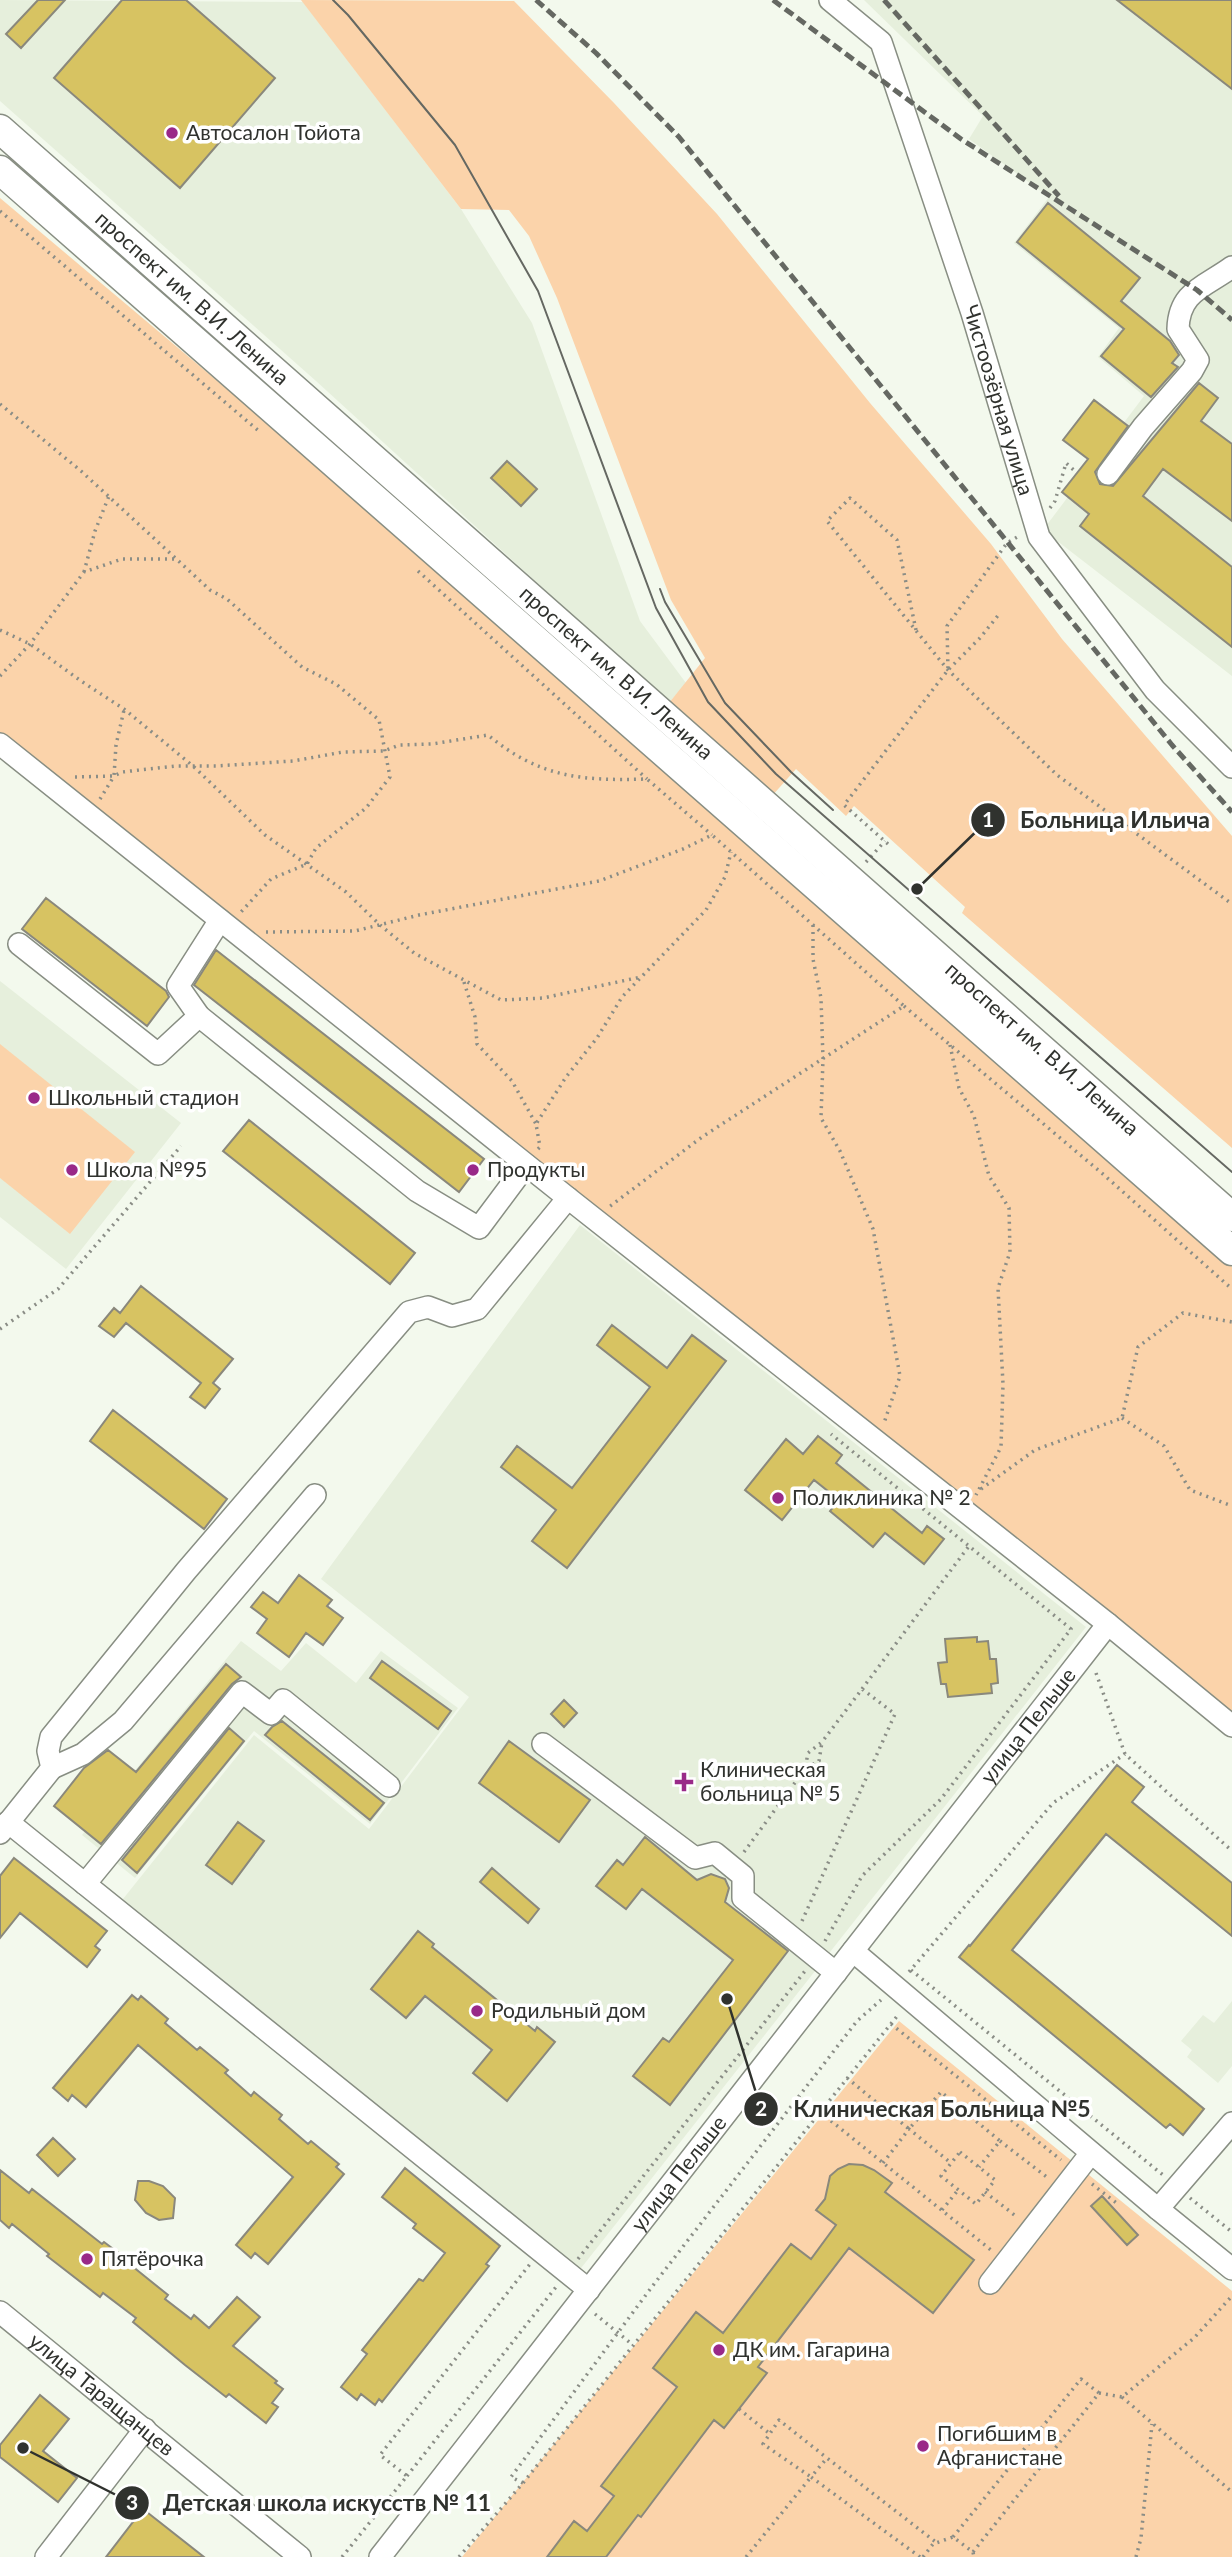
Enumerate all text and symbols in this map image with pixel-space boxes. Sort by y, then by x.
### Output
place label: Автосалон Тойота [186,119,361,144]
marker: Автосалон Тойота [164,125,180,141]
street label: проспект им. В.И. Ленина [91,205,295,389]
street label: Чистоозёрная улица [959,301,1040,498]
street label: проспект им. В.И. Ленина [515,580,719,764]
callout: Больница Ильича [971,798,1224,842]
text: Больница Ильича [1020,805,1210,833]
text: 1 [982,806,994,831]
street label: проспект им. В.И. Ленина [941,956,1145,1140]
place label: Школьный стадион [48,1084,239,1109]
marker: Школьный стадион [26,1090,42,1106]
place label: Школа №95 [86,1156,207,1181]
place label: Продукты [487,1156,586,1181]
marker: Школа №95 [64,1162,80,1178]
marker: Продукты [465,1162,481,1178]
place label: Поликлиника № 2 [792,1484,971,1509]
marker: Поликлиника № 2 [770,1490,786,1506]
street label: улица Пельше [974,1662,1080,1788]
place label: Клиническая больница № 5 [700,1756,841,1805]
marker: Клиническая больница № 5 [674,1772,694,1792]
place label: Родильный дом [491,1997,646,2022]
marker: Родильный дом [469,2003,485,2019]
callout: Клиническая Больница №5 [744,2087,1104,2131]
text: Клиническая Больница №5 [793,2094,1091,2122]
text: 2 [755,2095,767,2120]
street label: улица Пельше [625,2110,731,2236]
place label: Пятёрочка [101,2245,204,2270]
marker: Пятёрочка [79,2251,95,2267]
street label: улица Таращанцев [25,2327,180,2460]
place label: ДК им. Гагарина [733,2336,890,2361]
marker: ДК им. Гагарина [711,2342,727,2358]
place label: Погибшим в Афганистане [937,2420,1063,2469]
marker: Погибшим в Афганистане [915,2438,931,2454]
callout: Детская школа искусств № 11 [114,2481,505,2525]
text: Детская школа искусств № 11 [163,2488,491,2516]
text: 3 [126,2489,138,2514]

